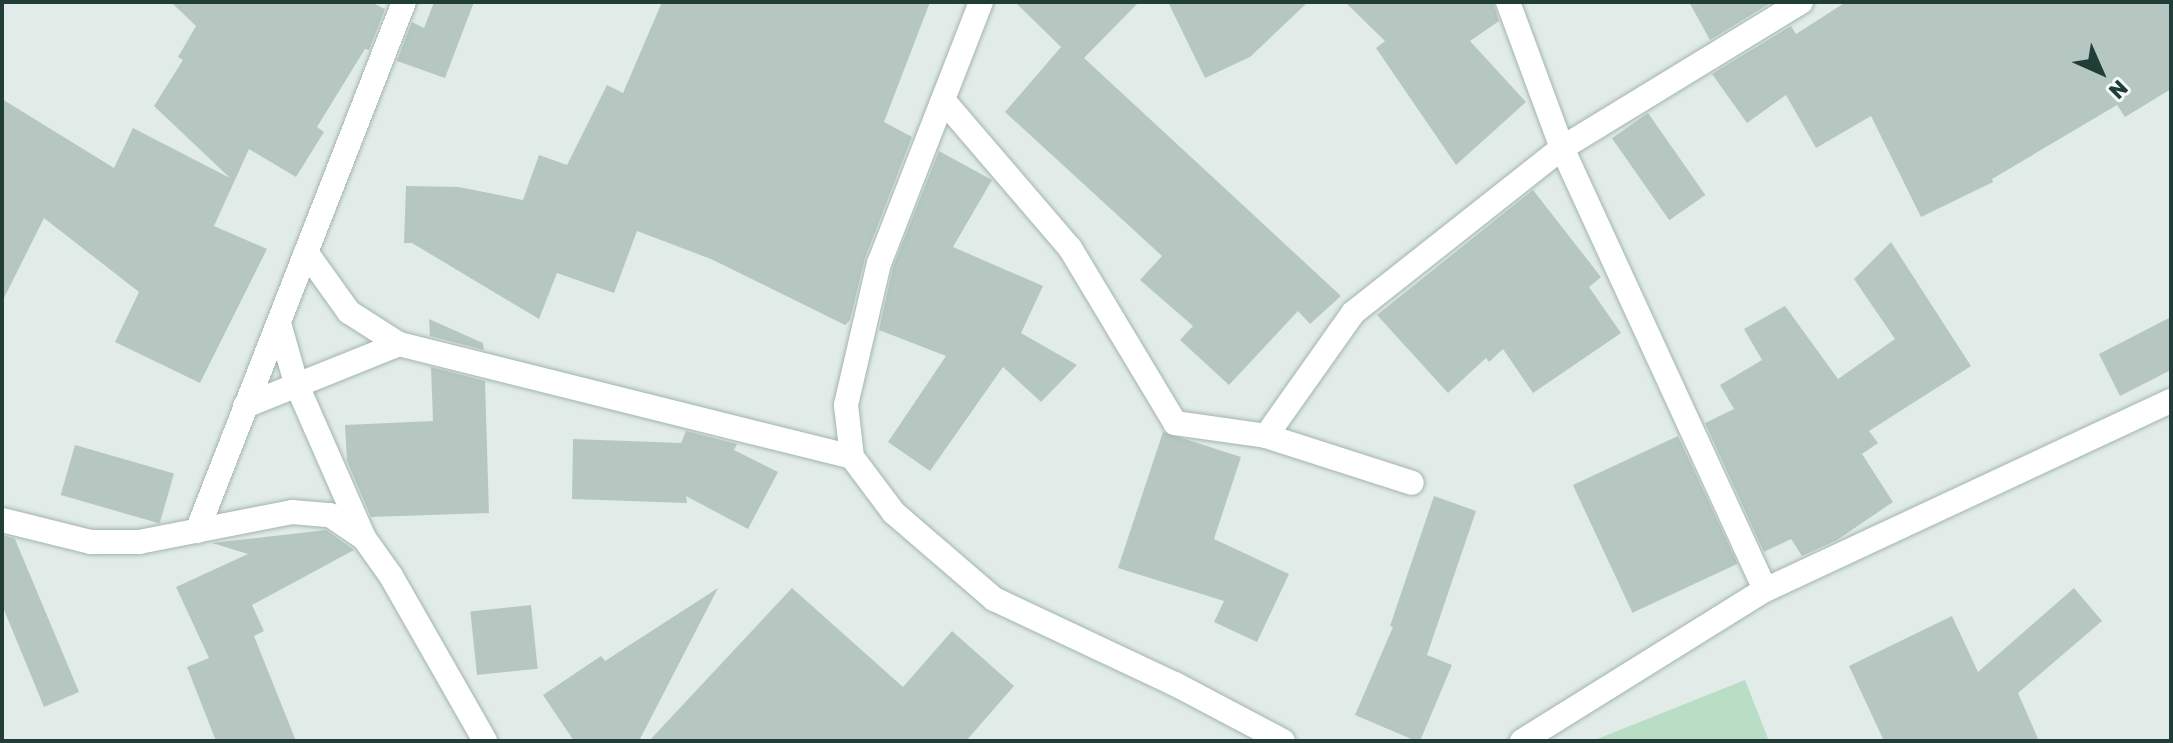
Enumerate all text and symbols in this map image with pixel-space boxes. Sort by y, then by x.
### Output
north arrow [2061,32,2141,112]
text: N [2103,74,2133,104]

